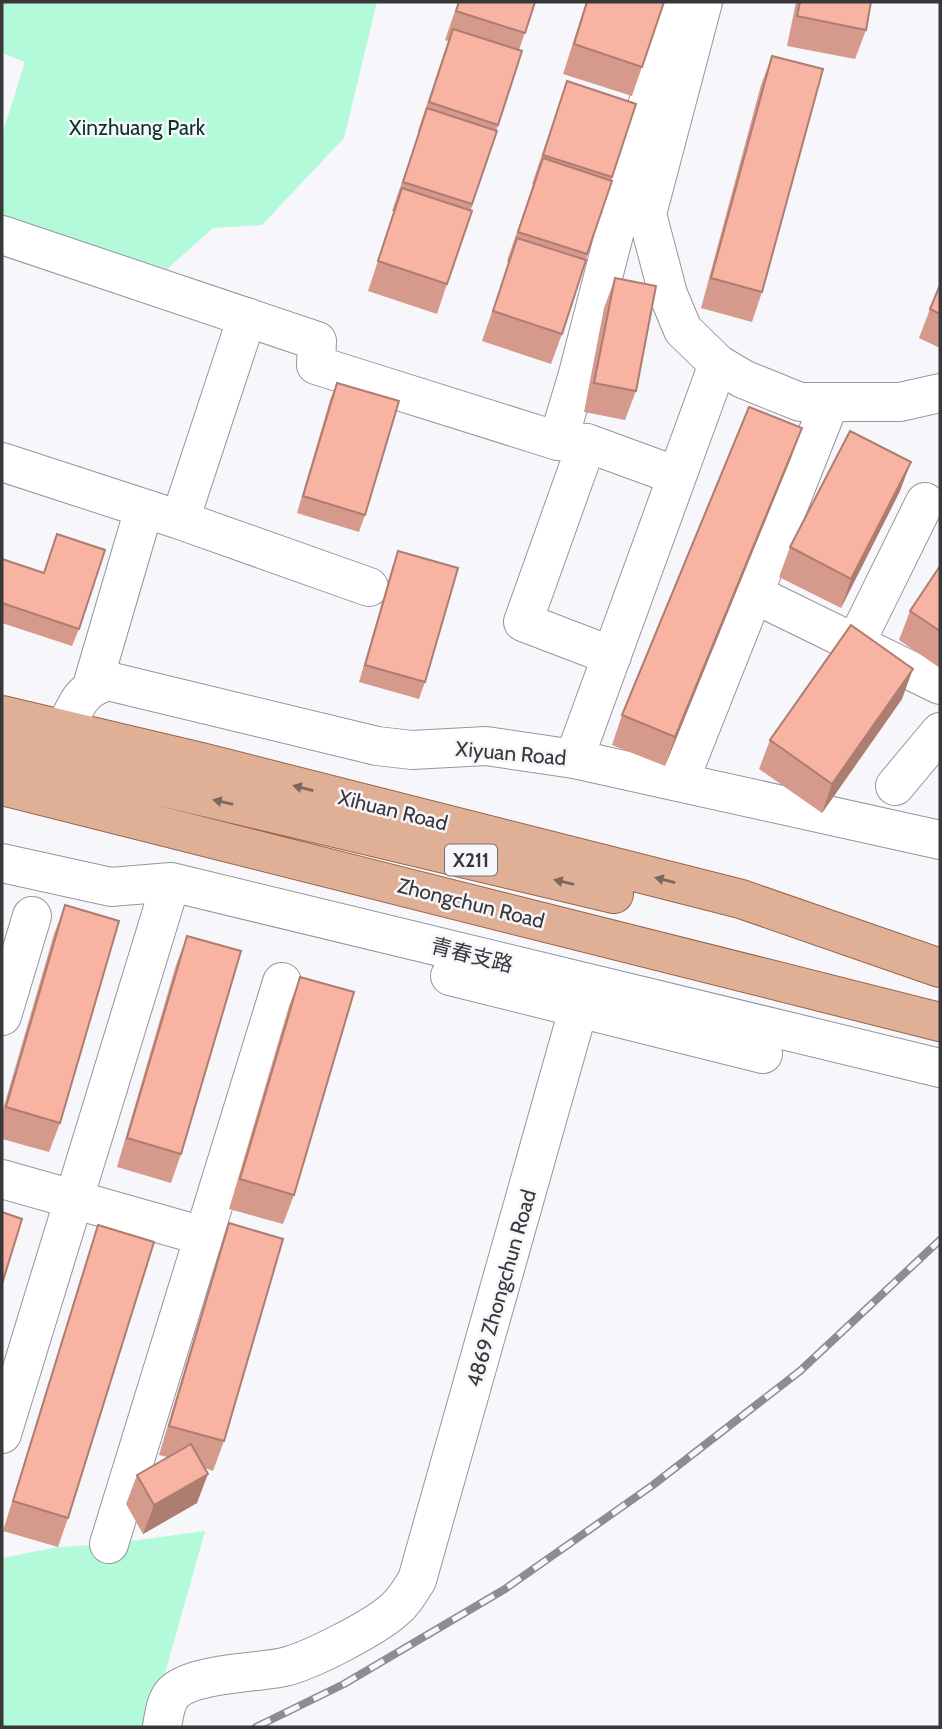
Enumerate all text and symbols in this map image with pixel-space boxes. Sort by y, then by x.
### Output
park label: Xinzhuang Park [69,115,206,140]
street label: Xiyuan Road [455,736,567,770]
one-way arrow [291,782,313,793]
street label: Xihuan Road [336,784,450,836]
one-way arrow [212,796,234,807]
road number: X211 [445,845,497,876]
street label: Zhongchun Road [395,873,547,933]
one-way arrow [654,874,676,885]
one-way arrow [553,876,575,887]
street label: 青春支路 [428,933,516,977]
street label: 4869 Zhongchun Road [461,1186,541,1390]

